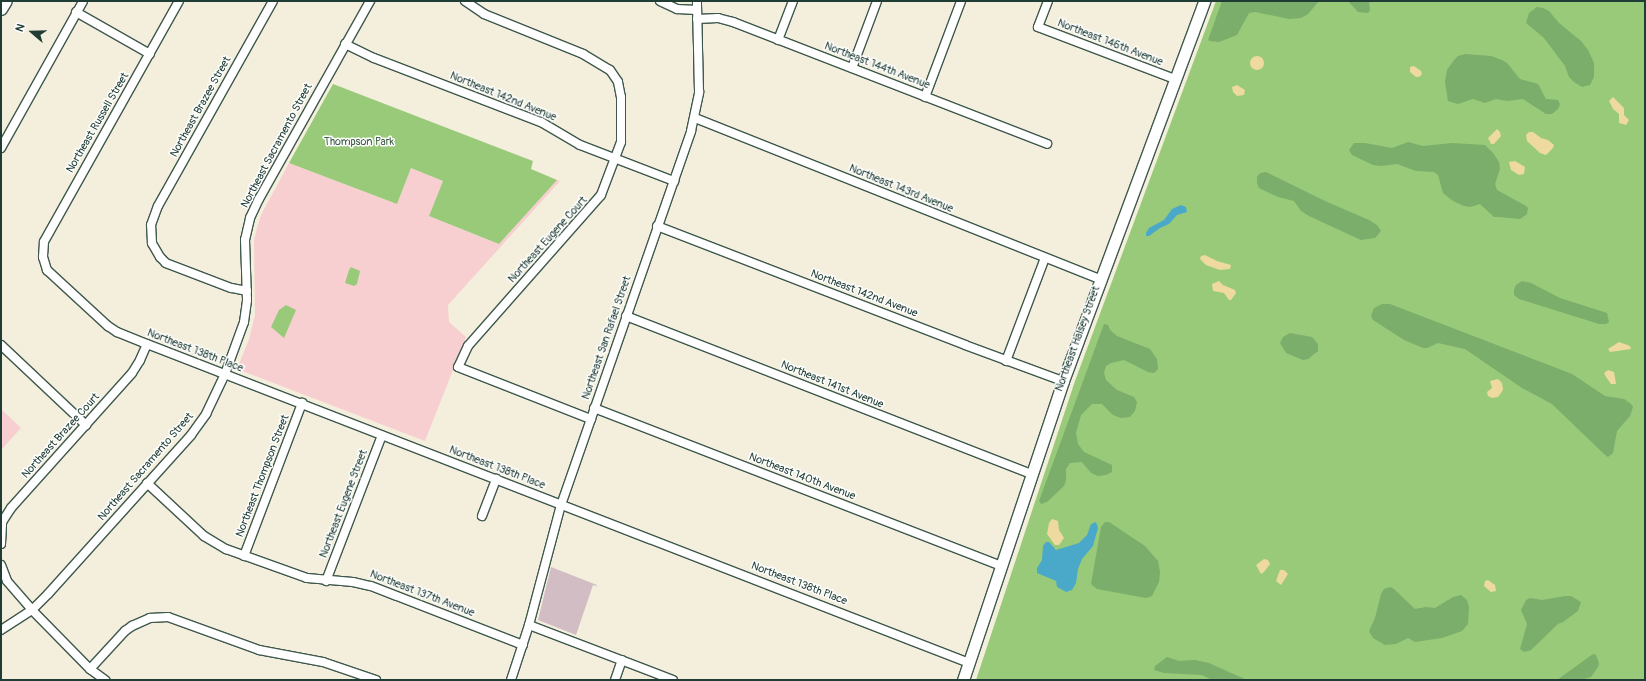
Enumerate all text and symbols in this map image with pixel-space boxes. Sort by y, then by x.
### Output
north arrow [12,12,52,52]
street label: Northeast 146th Avenue [1055,17,1165,69]
text: N [13,22,28,33]
street label: Northeast 144th Avenue [822,40,932,92]
street label: Northeast Brazee Street [168,54,234,160]
street label: Northeast Russell Street [64,70,132,176]
street label: Northeast 142nd Avenue [448,70,558,124]
street label: Northeast Sacramento Street [239,82,315,210]
park label: Thompson Park [324,135,394,149]
street label: Northeast 143rd Avenue [847,162,955,216]
street label: Northeast Eugene Court [506,194,590,286]
street label: Northeast 142nd Avenue [809,267,919,321]
street label: Northeast San Rafael Street [580,274,634,402]
street label: Northeast Halsey Street [1053,285,1103,393]
street label: Northeast 138th Place [145,327,245,375]
street label: Northeast 141st Avenue [779,358,885,412]
street label: Northeast Brazee Court [19,391,103,481]
street label: Northeast Sacramento Street [95,410,197,524]
street label: Northeast Thompson Street [234,413,292,539]
street label: Northeast 138th Place [447,444,547,492]
street label: Northeast Eugene Street [317,448,371,560]
street label: Northeast 140th Avenue [747,451,857,503]
street label: Northeast 138th Place [749,560,849,608]
street label: Northeast 137th Avenue [368,568,476,620]

